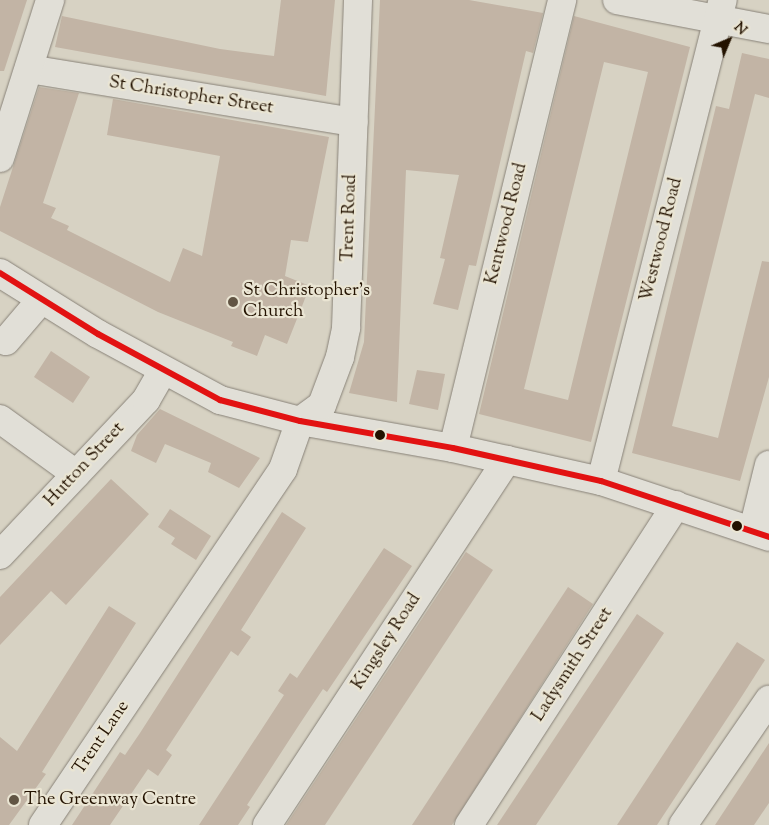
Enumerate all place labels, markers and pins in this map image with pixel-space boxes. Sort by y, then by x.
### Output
place label: St Christopher's Church [243,281,370,324]
marker: St Christopher's Church [227,296,239,308]
unlabelled marker [375,430,385,440]
unlabelled marker [732,521,742,531]
place label: The Greenway Centre [24,789,196,811]
marker: The Greenway Centre [8,794,20,806]

